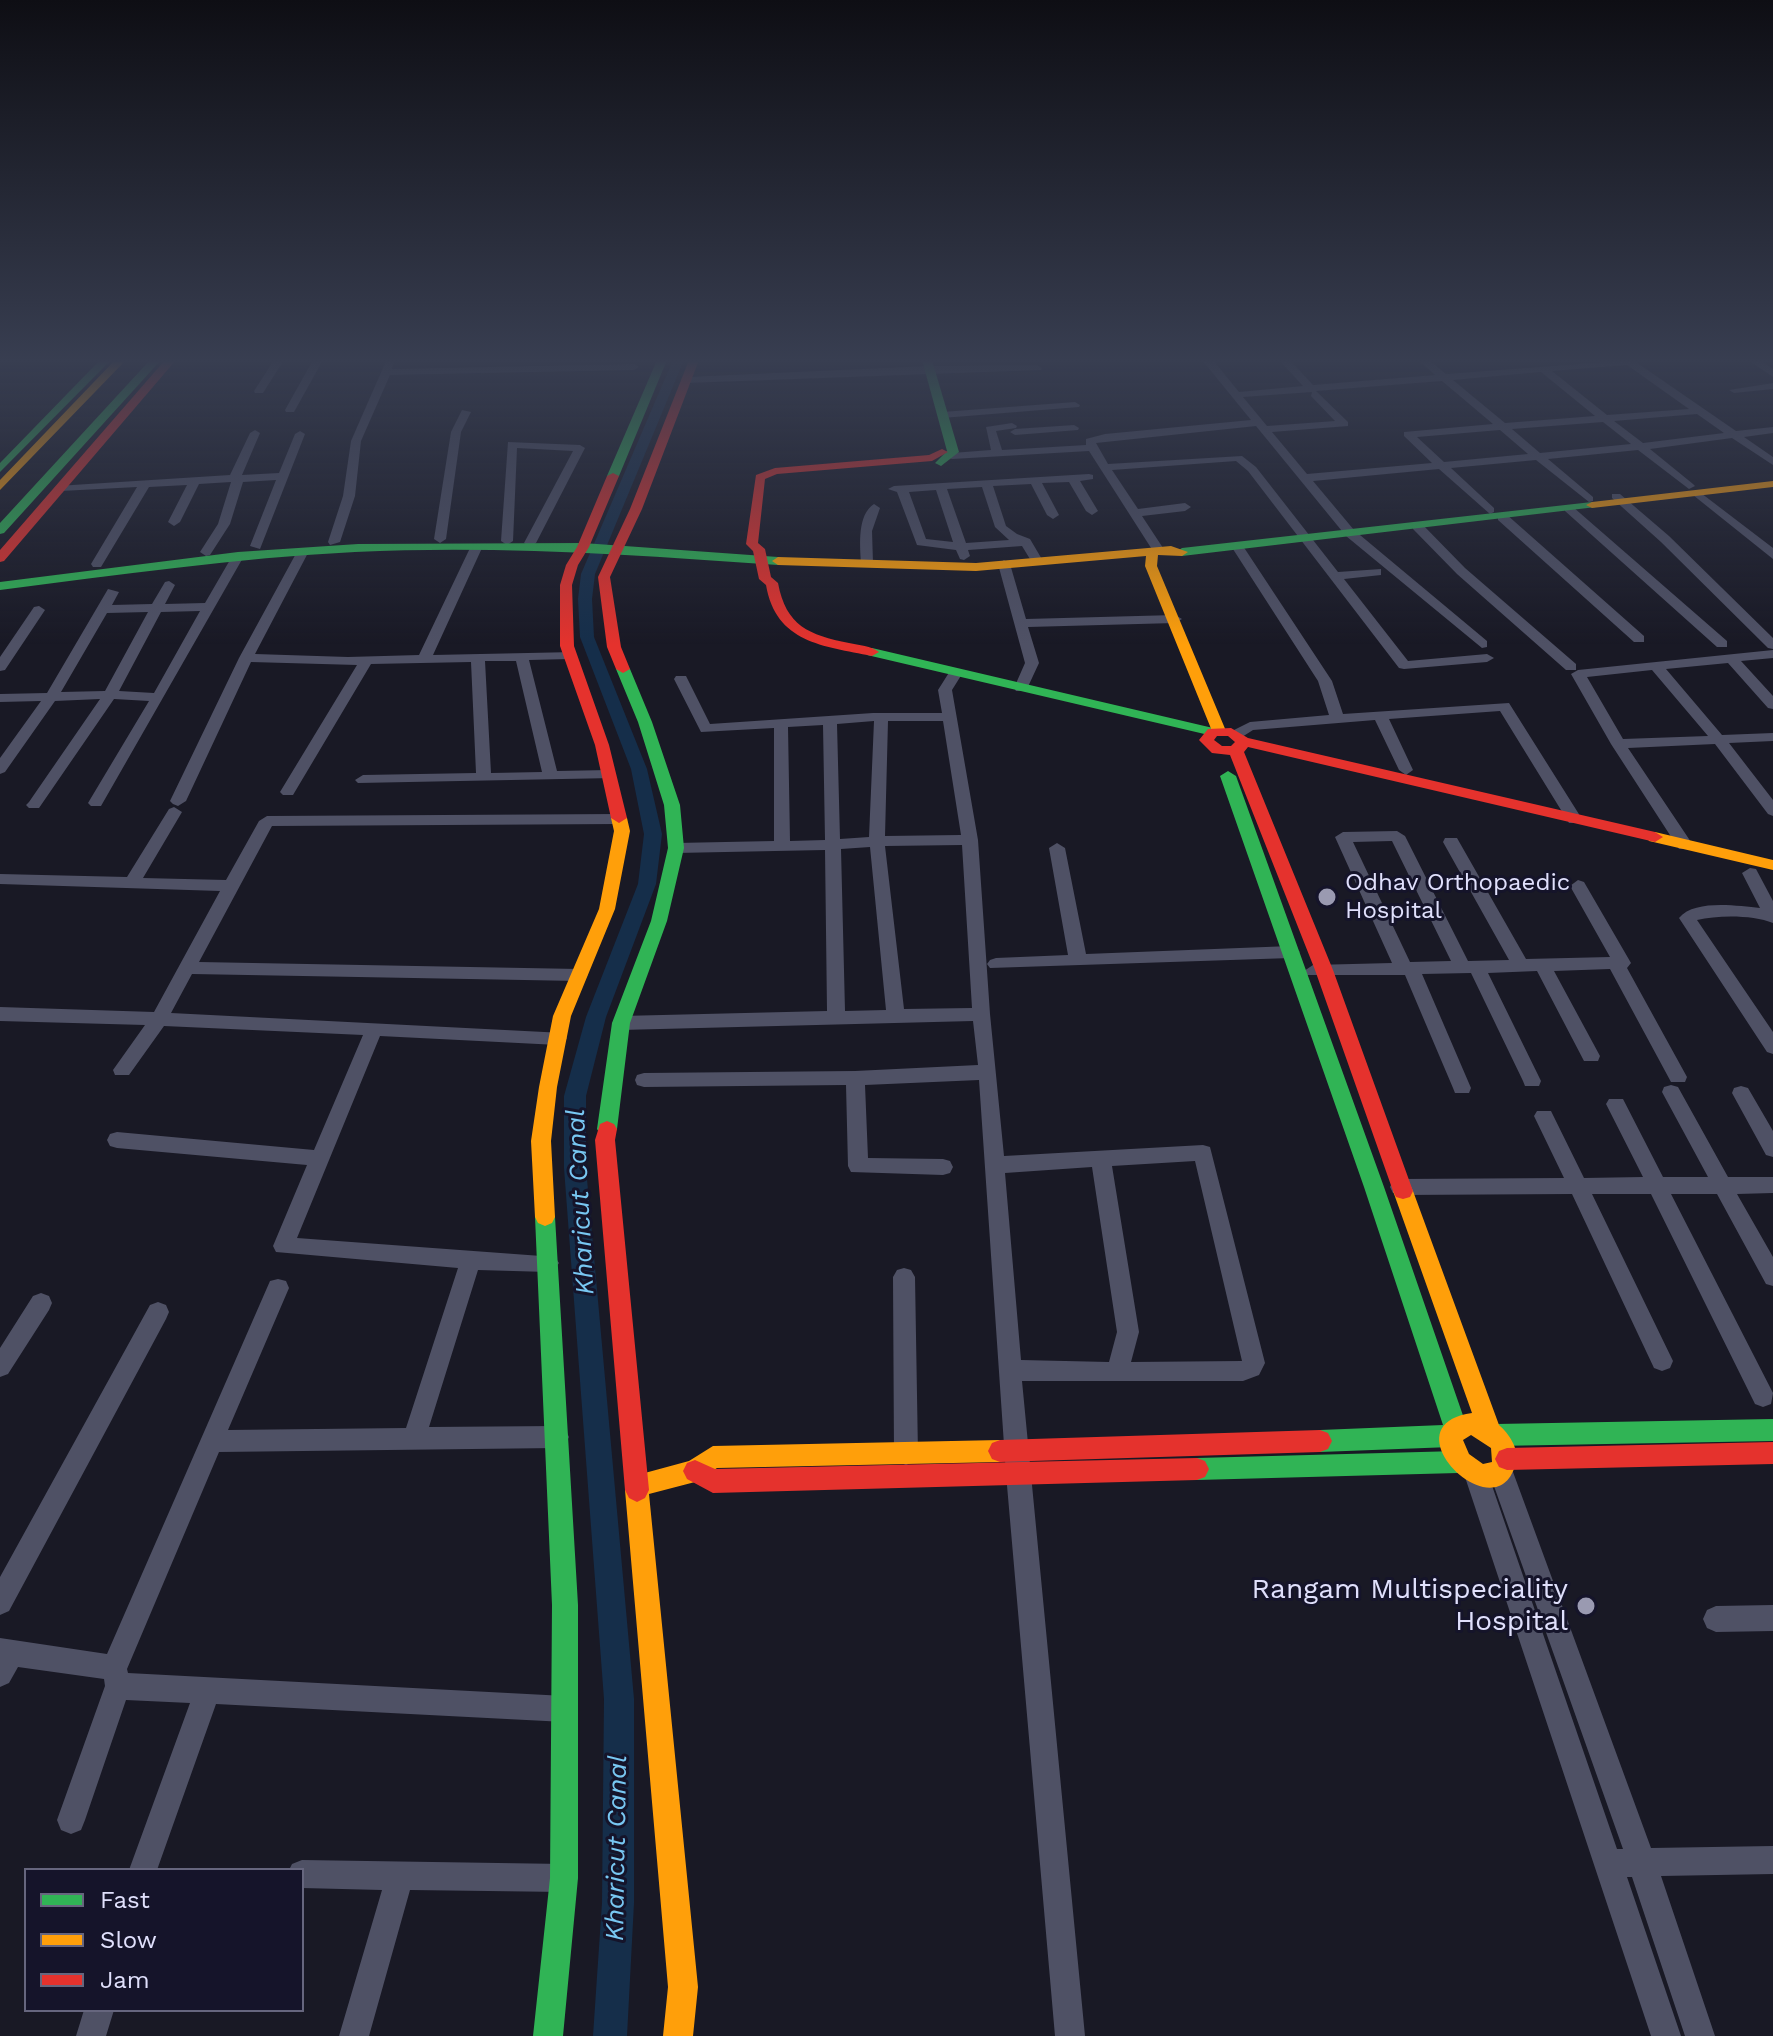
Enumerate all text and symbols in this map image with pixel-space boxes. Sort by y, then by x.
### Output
place label: Odhav Orthopaedic Hospital [1345,869,1570,925]
marker: Odhav Orthopaedic Hospital [1316,886,1338,908]
water label: Kharicut Canal [561,1108,601,1296]
place label: Rangam Multispeciality Hospital [1251,1573,1568,1639]
marker: Rangam Multispeciality Hospital [1575,1595,1597,1617]
water label: Kharicut Canal [600,1755,634,1941]
legend [24,1868,304,2012]
text: Fast [100,1886,150,1914]
text: Slow [100,1926,157,1954]
text: Jam [100,1966,150,1994]

